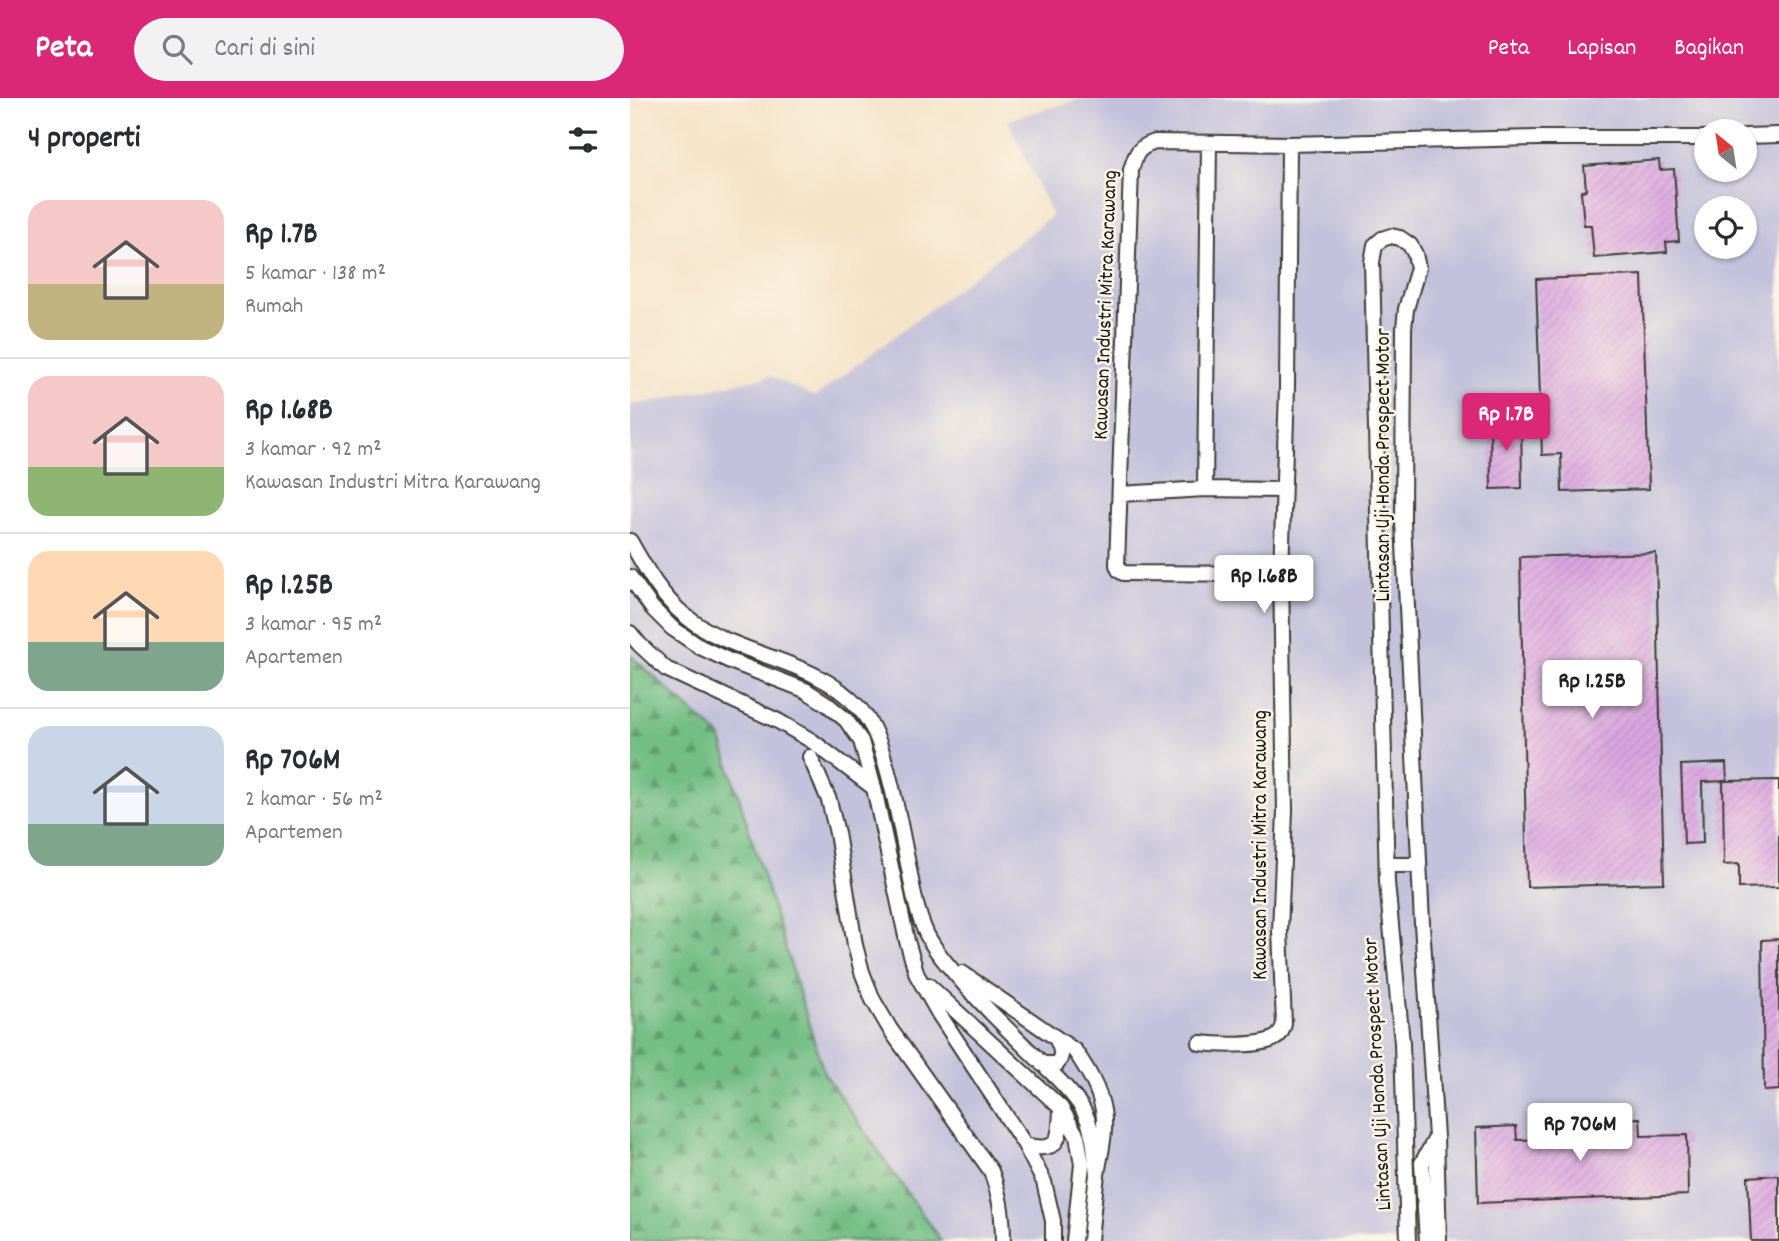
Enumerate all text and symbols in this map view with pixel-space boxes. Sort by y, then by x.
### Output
search box [134,18,624,81]
text: Peta [35,26,92,73]
icon: search [158,30,196,68]
text: Cari di sini [214,31,315,68]
text: Peta [1488,32,1529,66]
text: Lapisan [1567,32,1636,66]
text: Bagikan [1674,32,1744,66]
text: 4 properti [28,119,140,162]
north arrow [1694,119,1757,182]
map controls [1694,119,1757,259]
icon: filters [564,121,602,159]
street label: Kawasan Industri Mitra Karawang [1087,170,1127,440]
button: locate [1694,196,1757,259]
text: Rp 1.7B [245,215,318,258]
icon: home [84,228,168,312]
text: 5 kamar · 138 m² [245,258,386,291]
text: Rumah [245,291,303,324]
street label: Lintasan Uji Honda Prospect Motor [1370,328,1400,602]
text: Rp 1.68B [245,391,333,434]
pin: Rp 1.7B [1441,394,1571,453]
text: Rp 1.7B [1478,399,1534,432]
icon: home [84,404,168,488]
text: 3 kamar · 92 m² [245,434,382,467]
text: Kawasan Industri Mitra Karawang [245,467,541,500]
pin: Rp 1.68B [1192,556,1336,615]
text: Rp 1.68B [1230,561,1298,594]
text: Rp 1.25B [245,566,333,609]
icon: home [84,579,168,663]
text: 3 kamar · 95 m² [245,609,382,642]
text: Apartemen [245,642,343,675]
pin: Rp 1.25B [1520,660,1664,720]
text: Rp 1.25B [1558,666,1626,699]
street label: Kawasan Industri Mitra Karawang [1247,710,1277,980]
text: Rp 706M [245,741,340,784]
icon: home [84,754,168,838]
text: 2 kamar · 56 m² [245,784,383,817]
text: Apartemen [245,817,343,850]
street label: Lintasan Uji Honda Prospect Motor [1357,936,1401,1211]
pin: Rp 706M [1515,1104,1645,1163]
text: Rp 706M [1543,1109,1617,1142]

